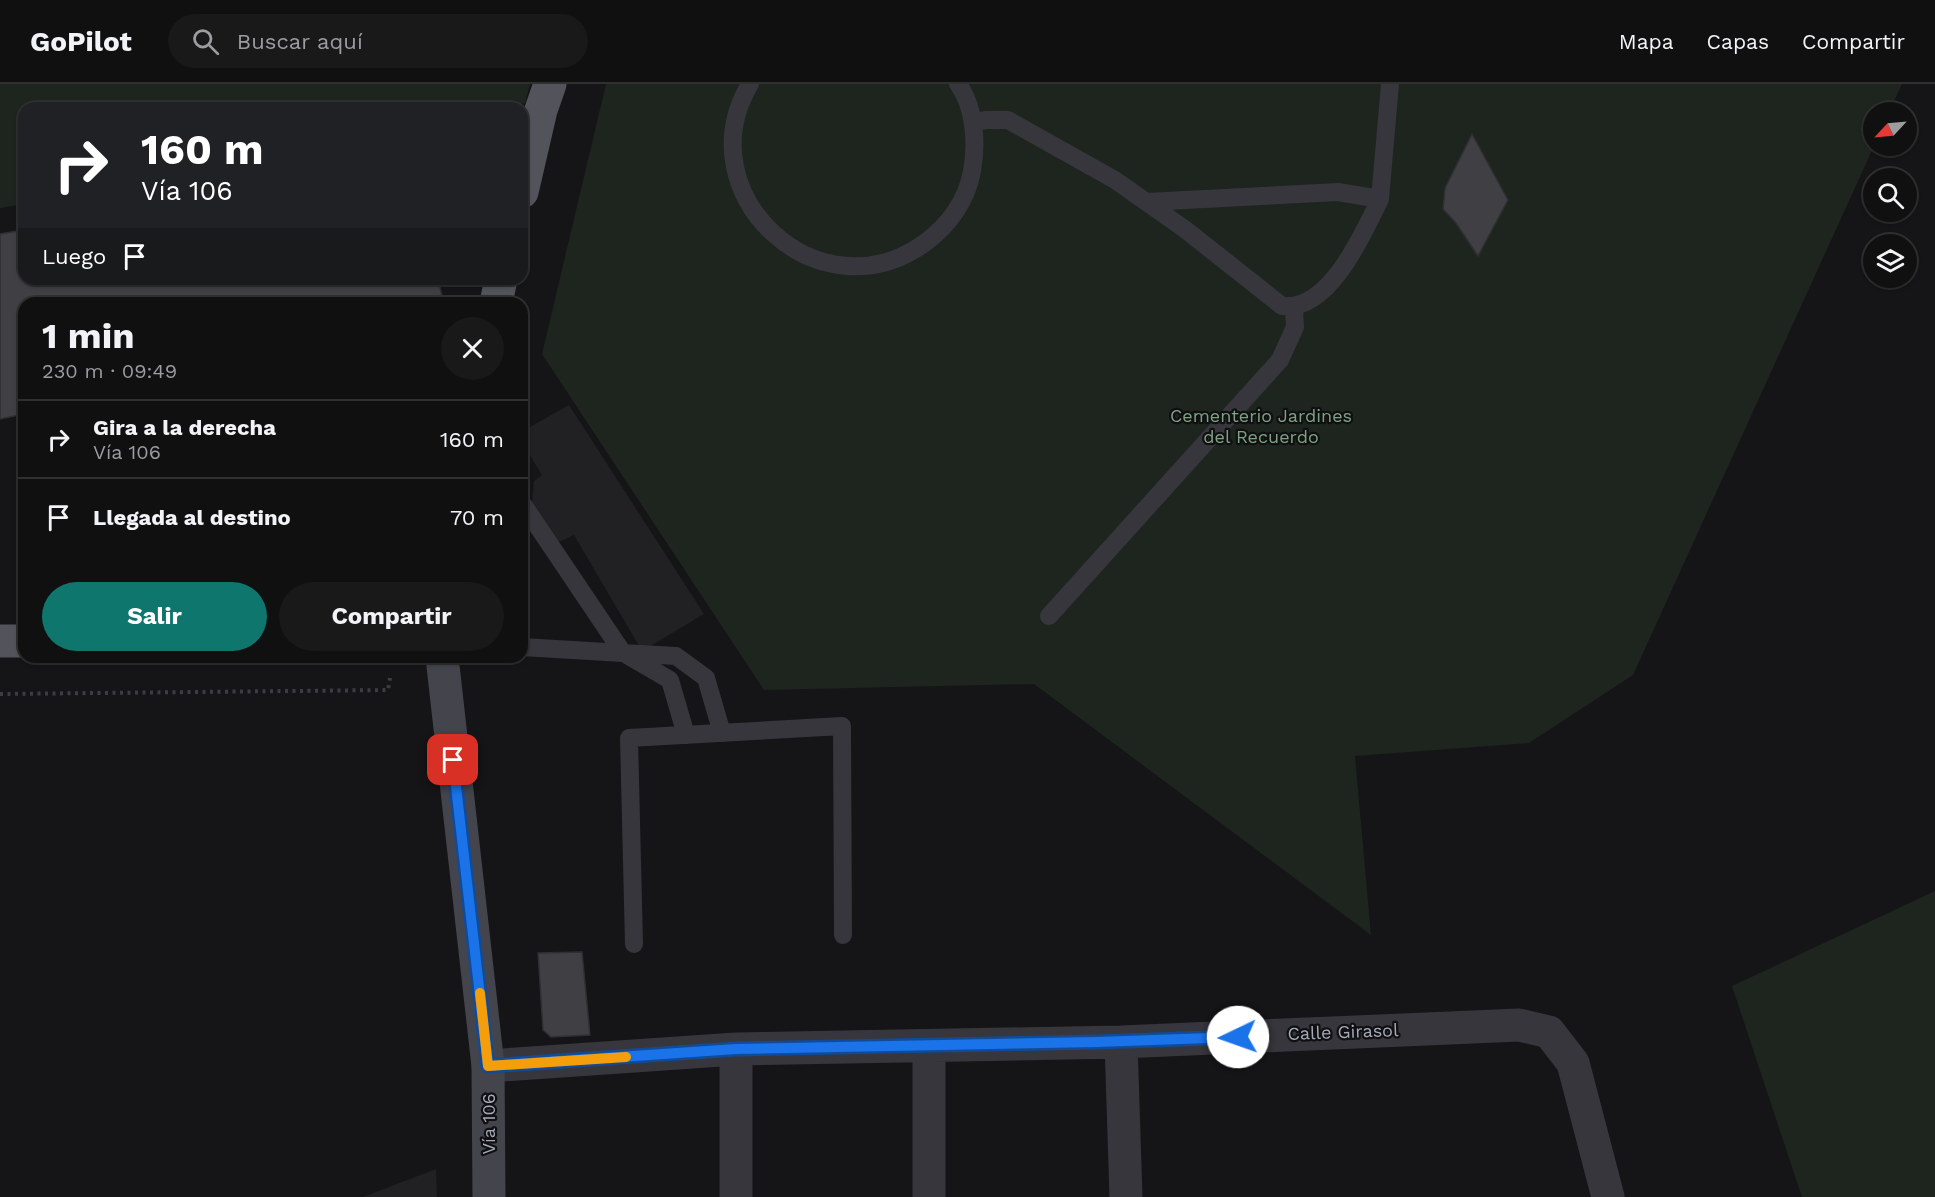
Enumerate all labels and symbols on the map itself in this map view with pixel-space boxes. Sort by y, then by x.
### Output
north arrow [1863,102,1917,156]
park label: Cementerio Jardines del Recuerdo [1170,405,1352,447]
pin [427,734,478,785]
position arrow [1206,1005,1270,1069]
street label: Calle Girasol [1287,1019,1399,1044]
street label: Vía 106 [478,1093,499,1155]

